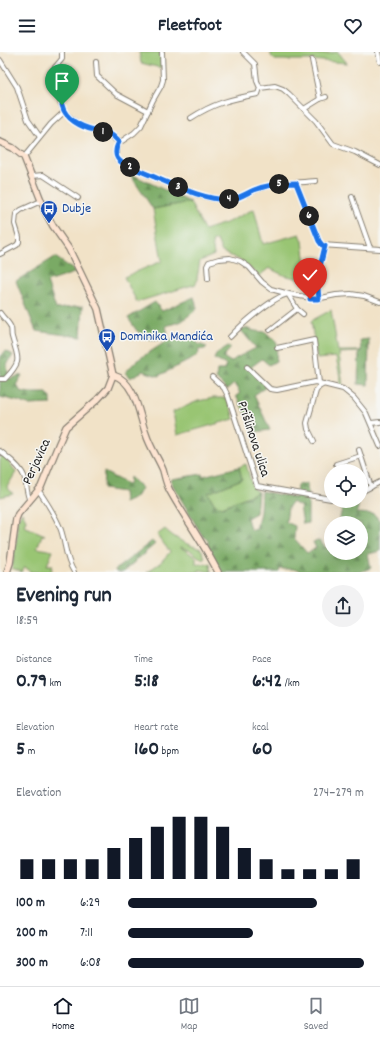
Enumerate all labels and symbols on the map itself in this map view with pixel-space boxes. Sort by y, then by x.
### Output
pin [45,64,79,105]
pin: 1 [93,122,113,142]
pin: 2 [120,157,140,177]
pin: 5 [269,174,289,194]
pin: 3 [168,177,188,197]
pin: 4 [219,189,239,209]
bus stop icon: Dubje [39,199,59,224]
place label: Dubje [62,199,91,219]
pin: 6 [299,206,319,226]
pin [293,258,327,299]
bus stop icon: Dominika Mandića [97,327,117,352]
place label: Dominika Mandića [120,327,213,347]
street label: Prišlinova ulica [231,399,275,480]
street label: Perjavica [18,435,57,488]

